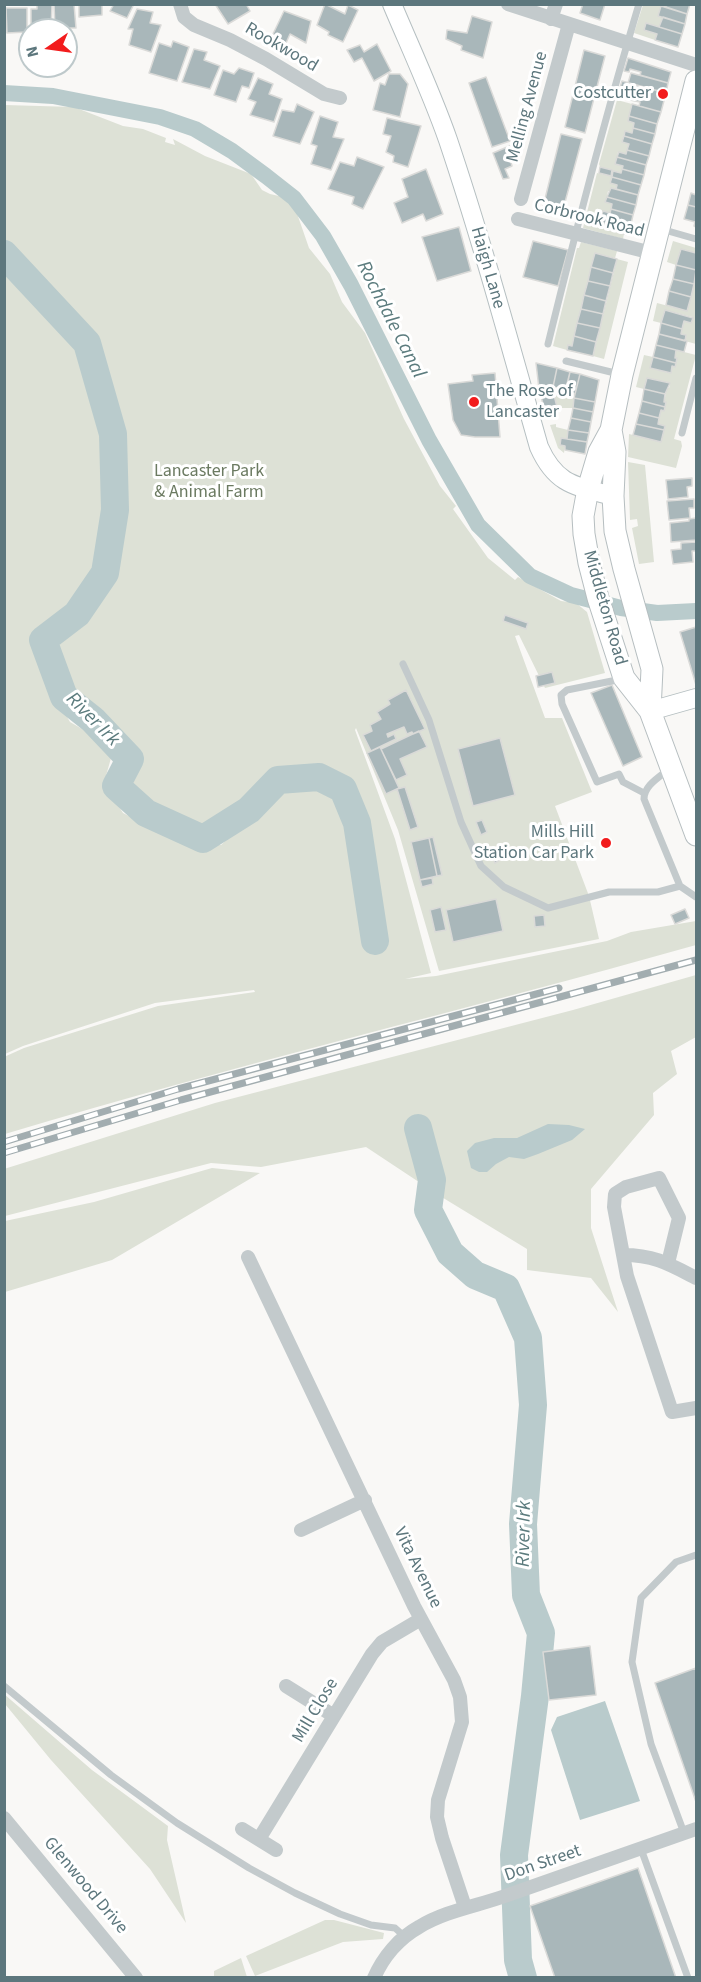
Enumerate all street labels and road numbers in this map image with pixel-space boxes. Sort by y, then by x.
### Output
street label: Rookwood [241,18,321,78]
street label: Melling Avenue [503,49,553,165]
street label: Corbrook Road [532,195,646,243]
street label: Haigh Lane [465,225,509,311]
street label: Middleton Road [577,548,631,668]
street label: Vita Avenue [388,1524,446,1612]
street label: Mill Close [288,1675,344,1747]
street label: Glenwood Drive [38,1833,132,1939]
street label: Don Street [502,1841,584,1887]

